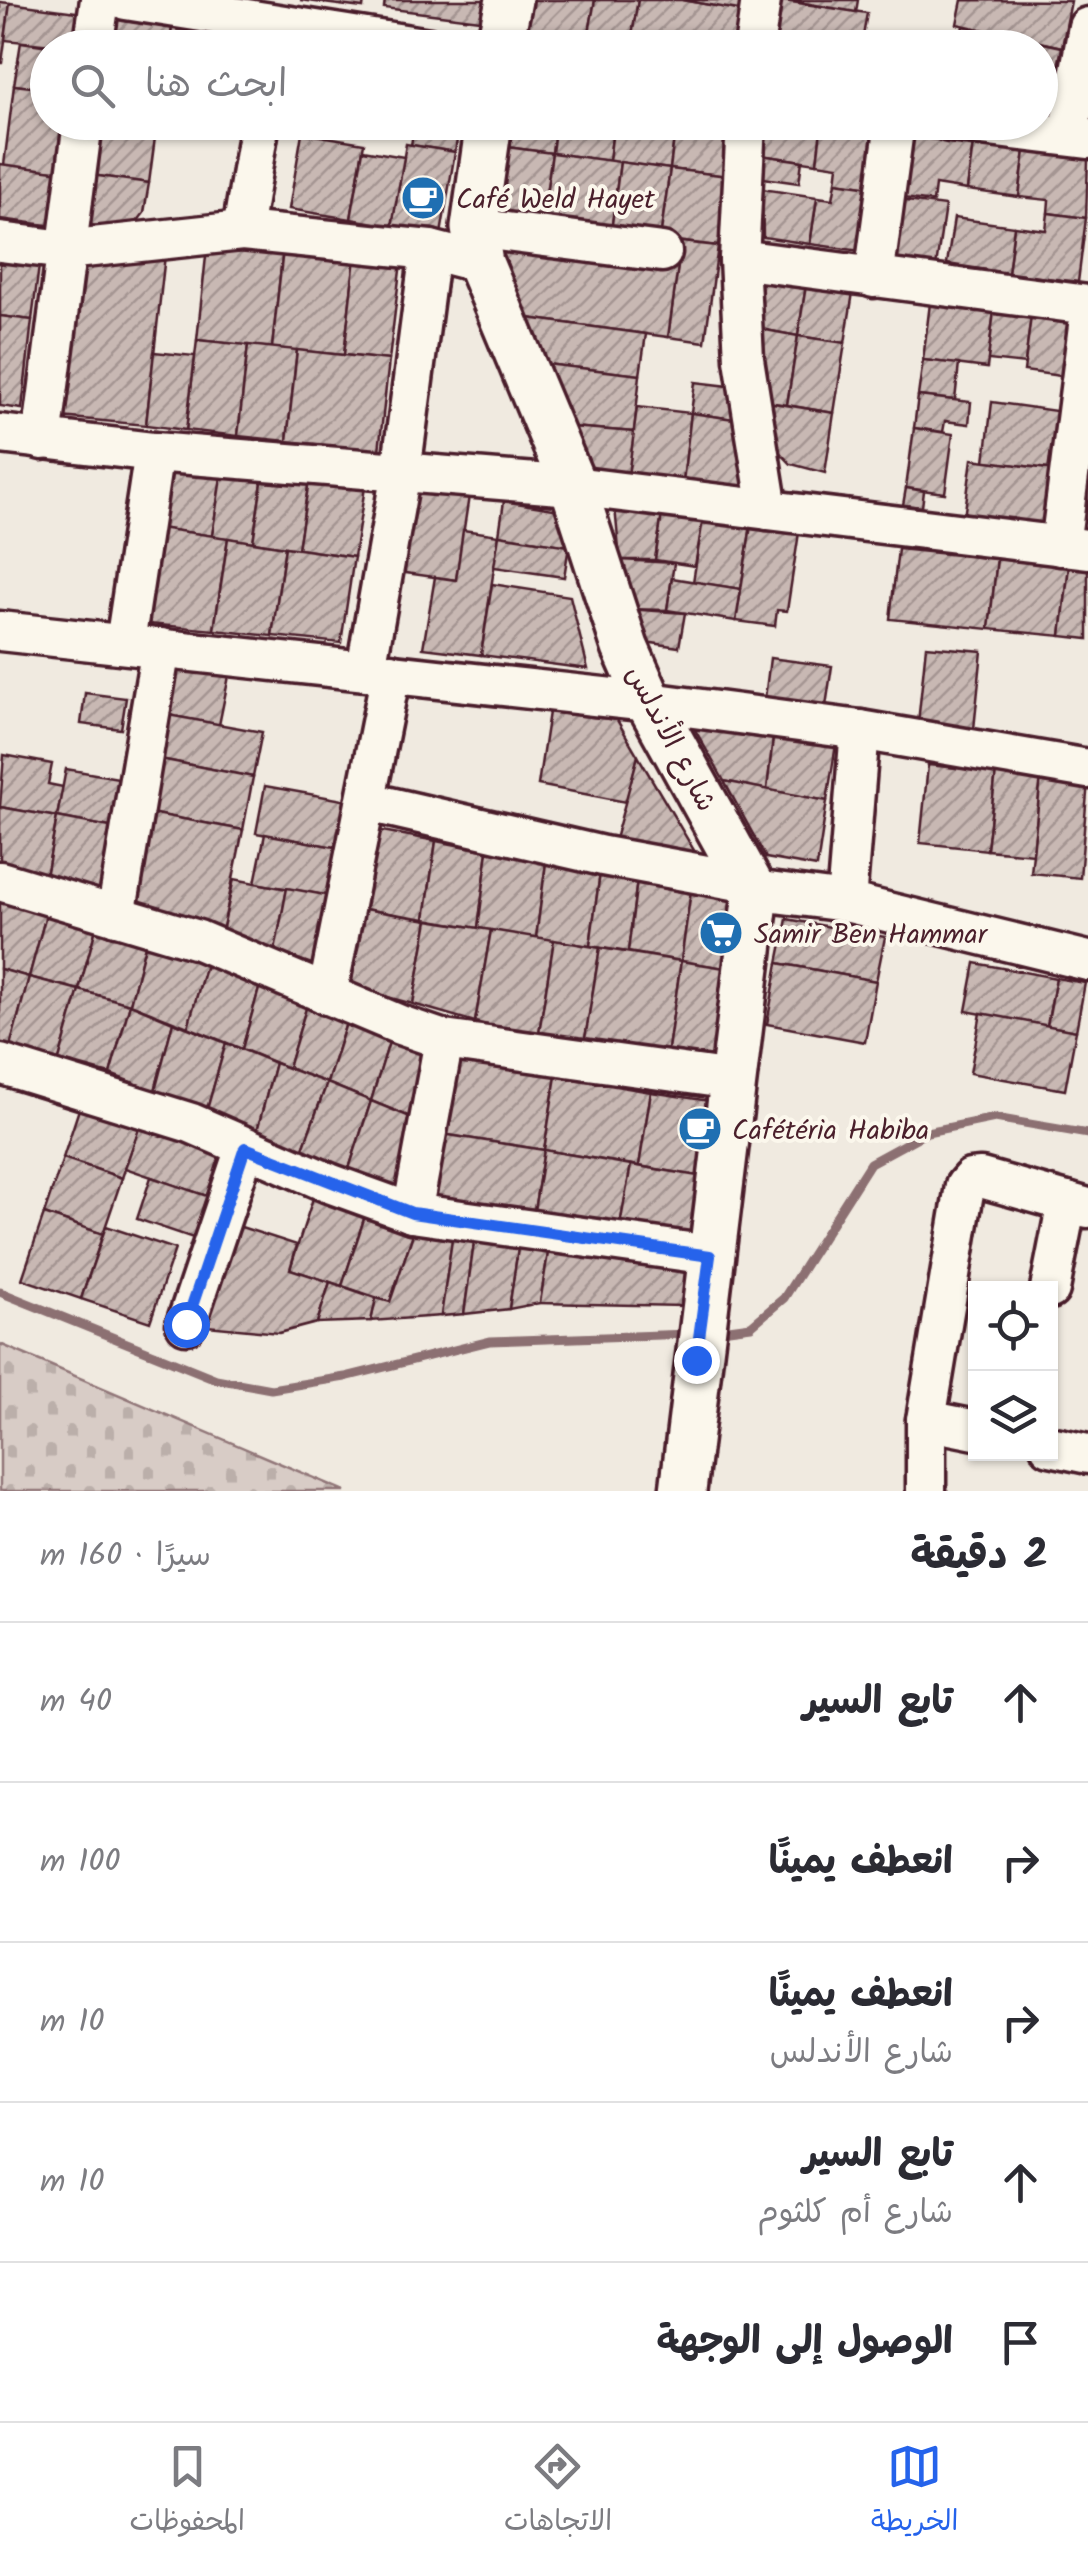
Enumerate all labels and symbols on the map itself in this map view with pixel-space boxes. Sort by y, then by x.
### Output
cafe icon: Café Weld Hayet [400,175,446,221]
place label: Café Weld Hayet [456,178,656,223]
street label: شارع الأندلس [612,658,727,821]
supermarket icon: Samir Ben Hammar [698,910,744,956]
place label: Samir Ben Hammar [754,913,989,958]
cafe icon: Cafétéria Habiba [677,1106,723,1152]
place label: Cafétéria Habiba [732,1109,929,1154]
route start [164,1302,210,1348]
route end [674,1338,720,1384]

